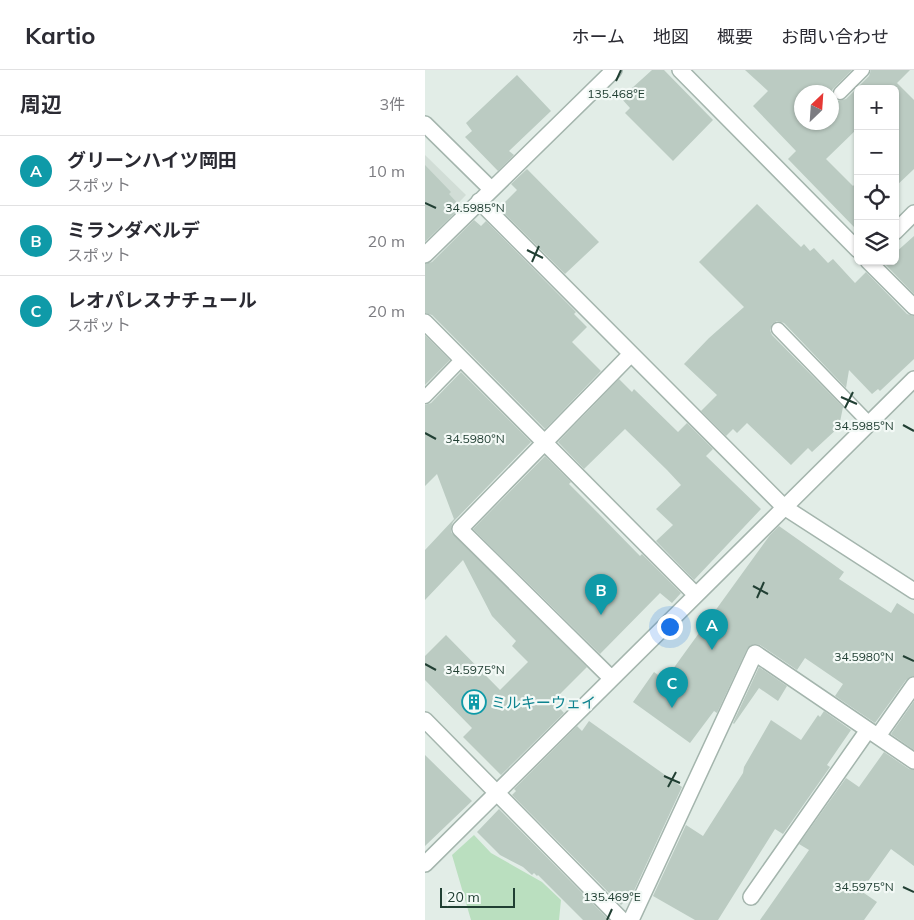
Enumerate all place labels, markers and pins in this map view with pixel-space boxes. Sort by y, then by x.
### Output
pin: B [585,574,617,615]
pin: A [696,609,728,650]
pin: C [656,667,688,708]
building icon: ミルキーウェイ [461,689,487,715]
place label: ミルキーウェイ [491,693,596,712]

